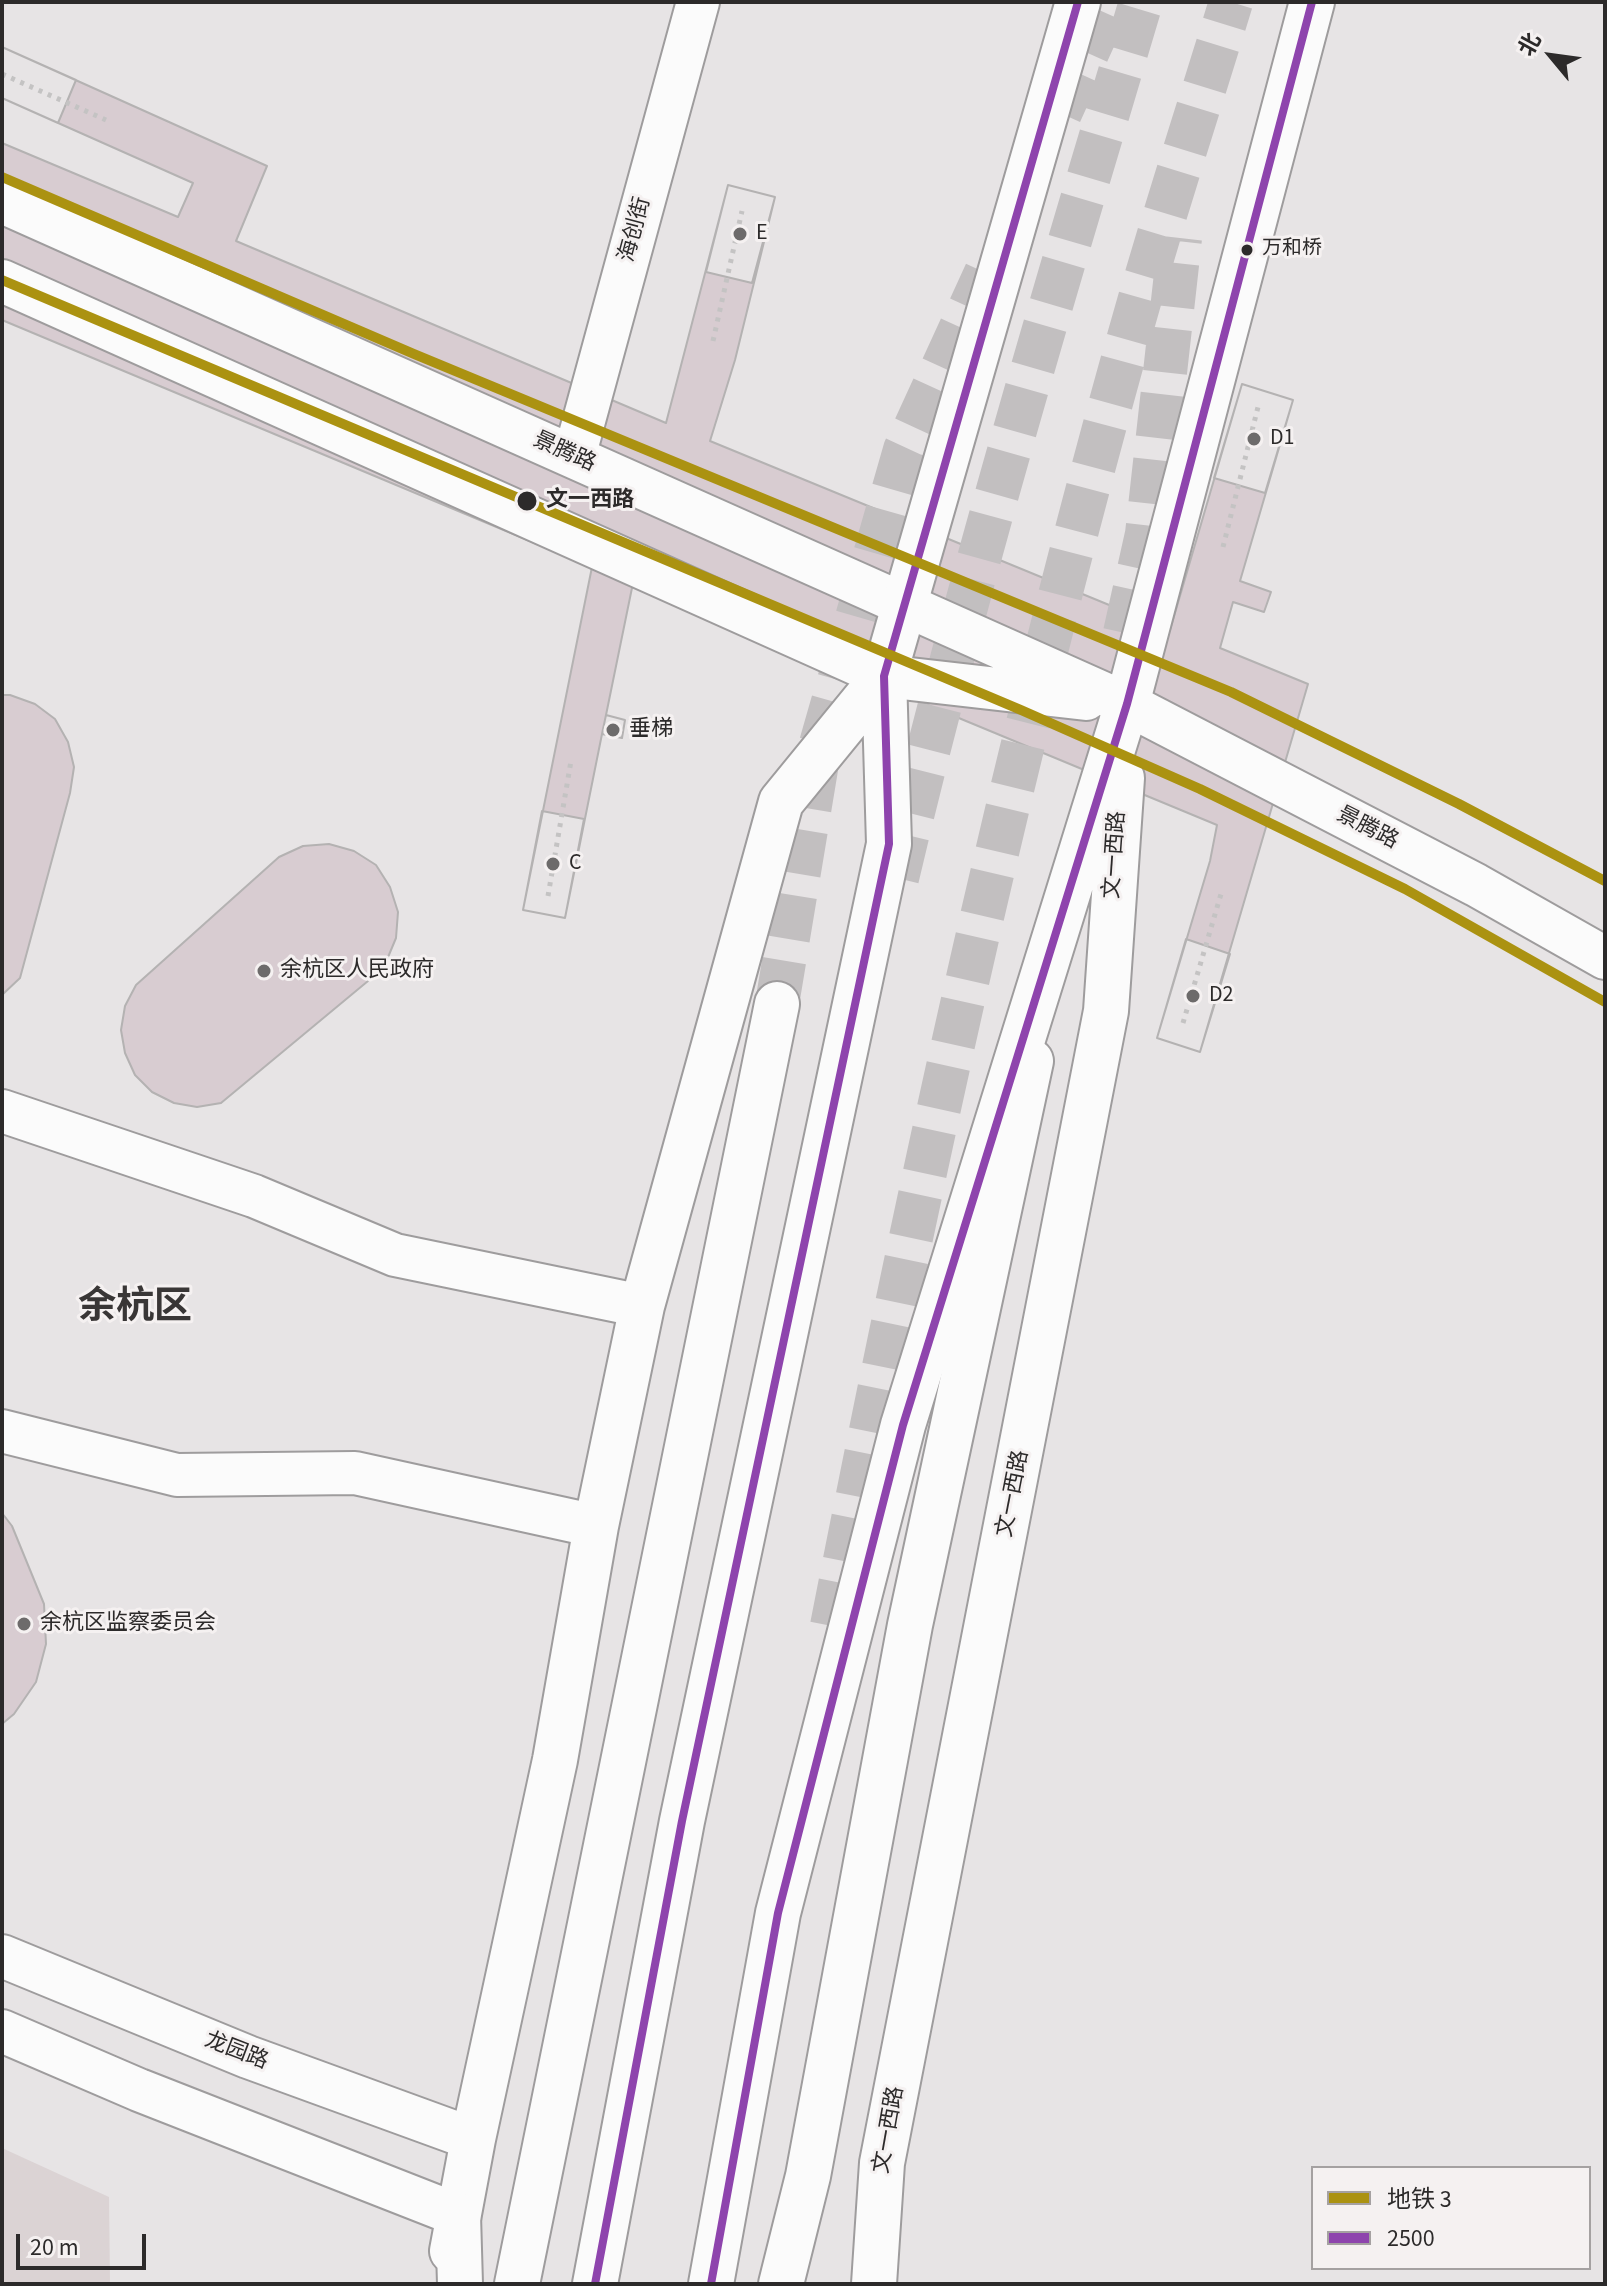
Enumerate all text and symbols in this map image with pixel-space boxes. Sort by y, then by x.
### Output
north arrow [1511,16,1591,96]
text: 北 [1511,27,1549,62]
street label: 海创街 [615,195,657,265]
place label: E [756,221,768,247]
marker: E [731,225,749,243]
place label: 万和桥 [1262,238,1322,262]
marker: 万和桥 [1239,242,1255,258]
place label: D1 [1270,426,1294,452]
street label: 景腾路 [528,428,600,478]
marker: D1 [1245,430,1263,448]
place label: 文一西路 [546,488,634,514]
marker: 文一西路 [515,489,539,513]
place label: 垂梯 [629,717,673,743]
marker: 垂梯 [604,721,622,739]
street label: 景腾路 [1332,802,1402,856]
street label: 文一西路 [1100,810,1132,900]
place label: C [569,851,582,877]
marker: C [544,855,562,873]
place label: 余杭区人民政府 [280,958,434,984]
marker: 余杭区人民政府 [255,962,273,980]
place label: D2 [1209,983,1233,1009]
marker: D2 [1184,987,1202,1005]
district label: 余杭区 [78,1287,192,1333]
street label: 文一西路 [993,1448,1035,1540]
place label: 余杭区监察委员会 [40,1611,216,1637]
marker: 余杭区监察委员会 [15,1615,33,1633]
street label: 龙园路 [200,2028,272,2076]
street label: 文一西路 [869,2084,911,2176]
legend [1311,2166,1591,2270]
text: 地铁 3 [1387,2182,1452,2217]
scale bar [20,2218,150,2268]
text: 2500 [1387,2221,1435,2256]
text: 20 m [30,2230,79,2265]

